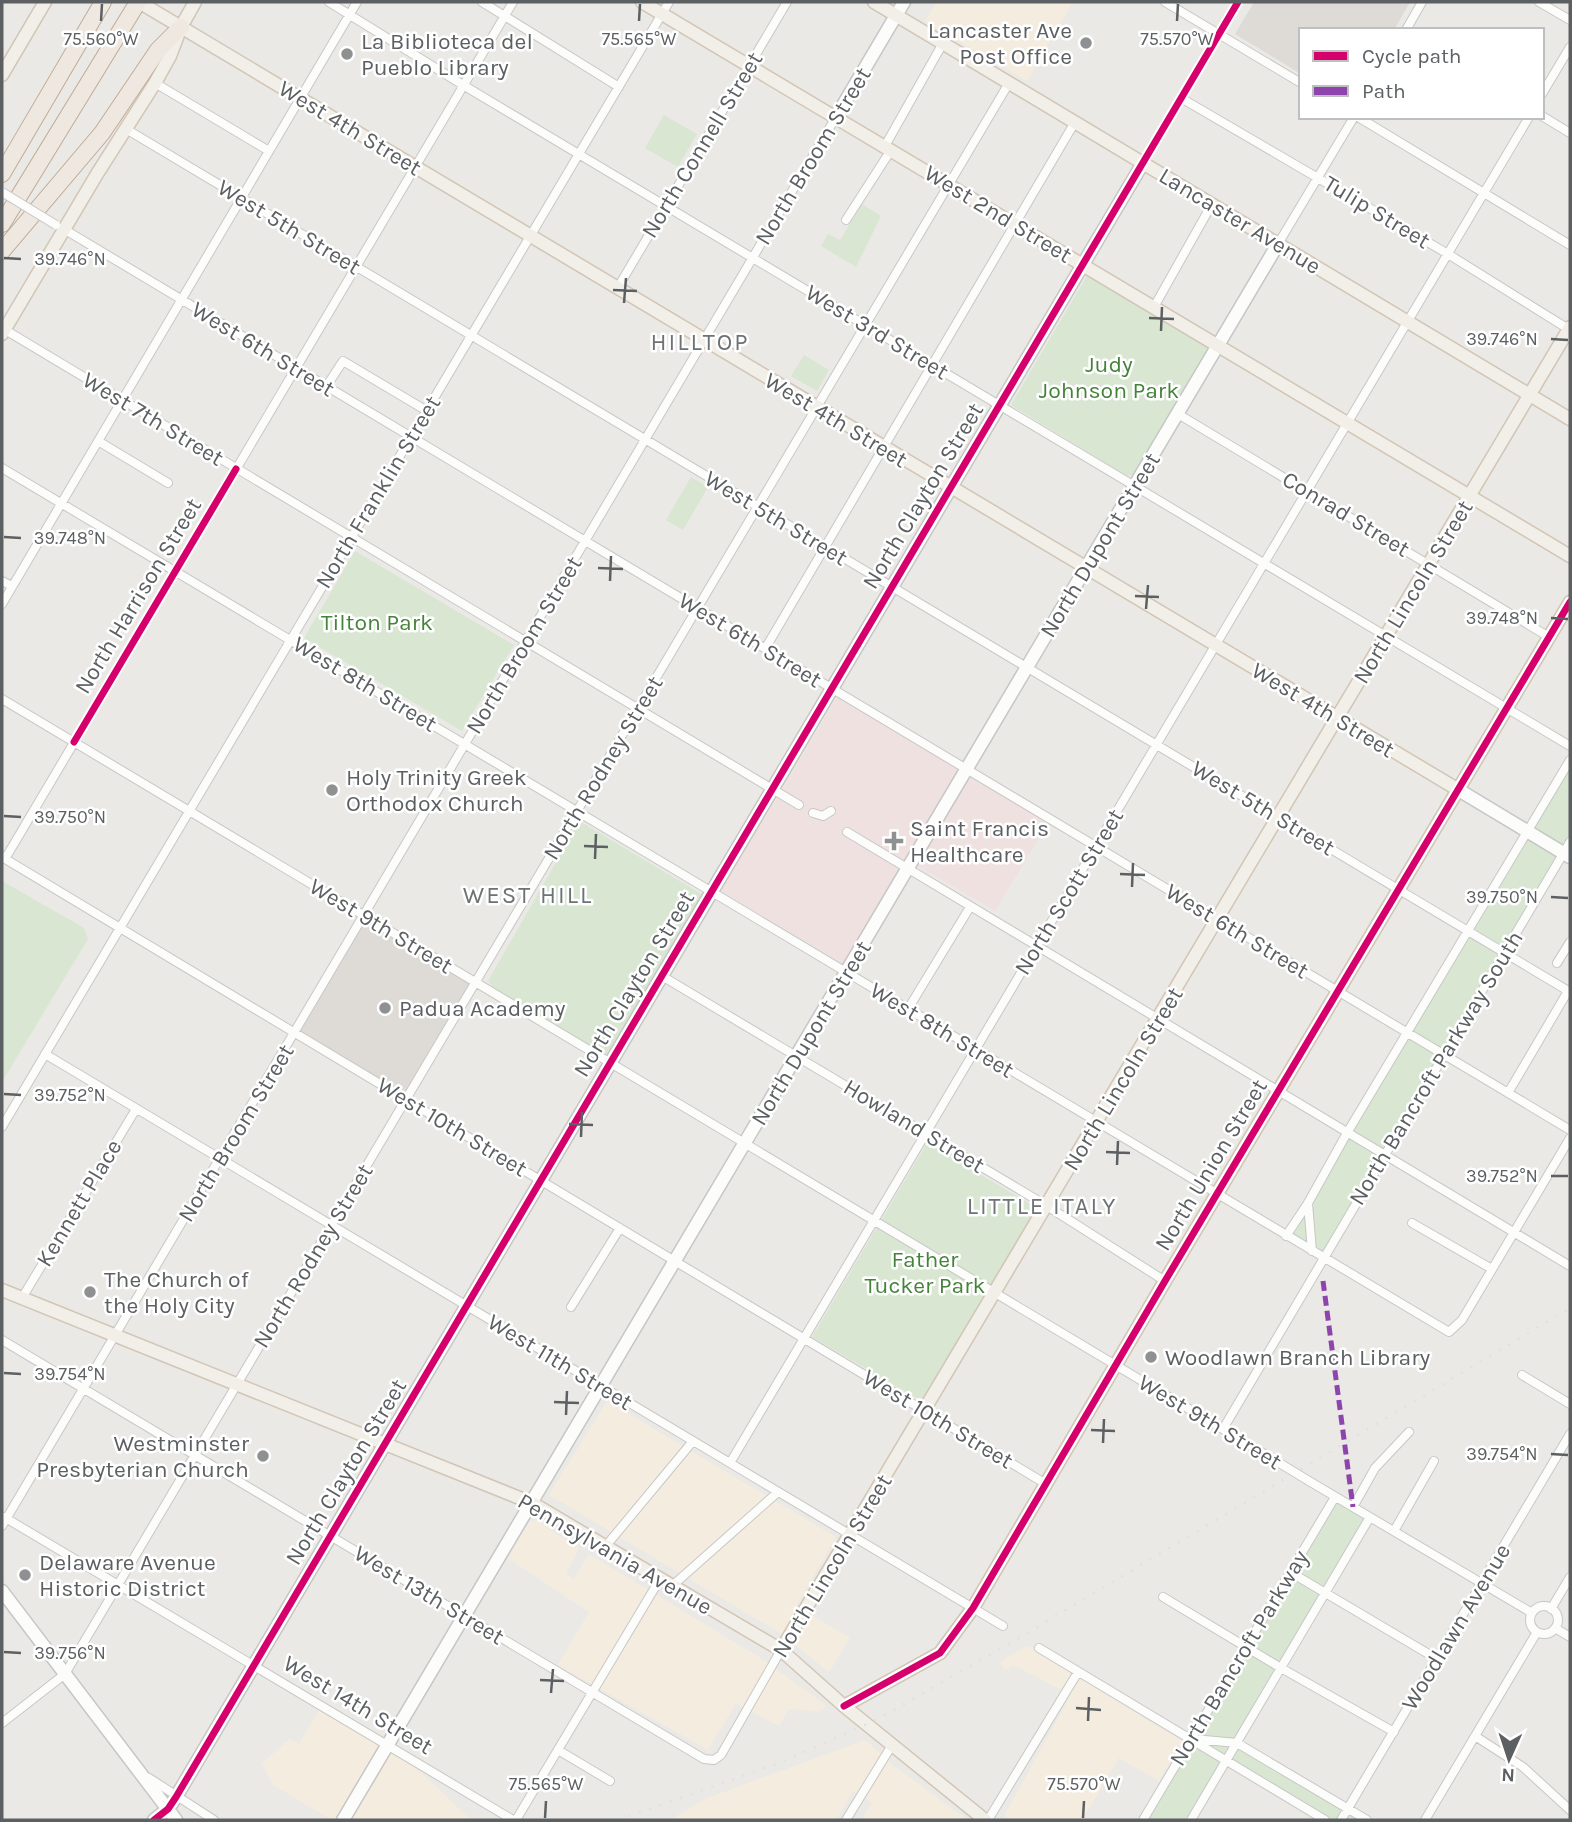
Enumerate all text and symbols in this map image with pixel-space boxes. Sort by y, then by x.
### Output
place label: Lancaster Ave Post Office [928,17,1072,70]
text: 75.560°W [63,28,139,50]
place label: La Biblioteca del Pueblo Library [361,28,533,81]
text: 75.565°W [602,28,676,50]
text: 75.570°W [1140,28,1214,50]
legend [1299,28,1544,119]
marker: Lancaster Ave Post Office [1078,35,1094,51]
text: Cycle path [1362,44,1462,68]
marker: La Biblioteca del Pueblo Library [339,46,355,62]
street label: North Connell Street [636,47,768,243]
street label: North Broom Street [749,62,877,250]
street label: West 4th Street [274,75,427,181]
text: Path [1362,79,1406,103]
street label: West 2nd Street [919,159,1077,269]
street label: Lancaster Avenue [1154,162,1326,280]
street label: Tulip Street [1319,170,1435,254]
street label: West 5th Street [213,174,366,280]
text: 39.746°N [34,248,106,270]
street label: West 3rd Street [801,279,954,385]
street label: West 6th Street [187,296,340,402]
district label: HILLTOP [651,328,749,356]
text: 39.746°N [1466,328,1538,350]
park label: Judy Johnson Park [1039,351,1179,404]
street label: West 7th Street [78,366,229,472]
street label: West 4th Street [760,367,913,473]
street label: North Franklin Street [310,390,446,593]
street label: North Clayton Street [857,398,989,594]
street label: North Dupont Street [1034,447,1166,642]
street label: West 5th Street [700,465,853,571]
street label: Conrad Street [1277,465,1415,563]
street label: North Harrison Street [69,493,207,699]
street label: North Lincoln Street [1347,495,1479,689]
text: 39.748°N [34,527,106,549]
street label: North Broom Street [460,551,588,739]
street label: West 6th Street [674,587,827,693]
text: 39.748°N [1466,607,1538,629]
park label: Tilton Park [321,609,433,636]
street label: West 8th Street [288,630,442,738]
street label: West 4th Street [1247,657,1400,763]
street label: North Rodney Street [537,671,669,865]
street label: West 5th Street [1187,755,1340,861]
place label: Holy Trinity Greek Orthodox Church [346,764,527,817]
marker: Holy Trinity Greek Orthodox Church [324,782,340,798]
street label: North Scott Street [1009,804,1129,980]
text: 39.750°N [34,806,106,828]
place label: Saint Francis Healthcare [910,815,1049,868]
marker: Saint Francis Healthcare [884,831,904,851]
street label: West 9th Street [304,873,458,980]
street label: West 6th Street [1161,878,1314,984]
district label: WEST HILL [463,881,593,909]
street label: North Clayton Street [568,886,700,1082]
text: 39.750°N [1466,886,1538,908]
street label: North Bancroft Parkway South [1343,926,1529,1210]
street label: North Dupont Street [745,935,877,1130]
street label: West 8th Street [865,976,1019,1084]
street label: North Lincoln Street [1057,982,1189,1176]
place label: Padua Academy [399,995,566,1022]
marker: Padua Academy [377,1000,393,1016]
street label: North Broom Street [172,1039,300,1227]
street label: West 10th Street [372,1072,532,1183]
street label: Howland Street [839,1073,990,1179]
street label: North Union Street [1149,1074,1273,1256]
text: 39.752°N [34,1084,106,1106]
street label: Kennett Place [30,1134,128,1272]
street label: North Rodney Street [247,1159,379,1353]
text: 39.752°N [1466,1165,1538,1187]
district label: LITTLE ITALY [967,1192,1117,1220]
park label: Father Tucker Park [865,1246,986,1299]
place label: The Church of the Holy City [104,1266,249,1319]
marker: The Church of the Holy City [82,1284,98,1300]
street label: West 11th Street [483,1308,638,1416]
place label: Woodlawn Branch Library [1165,1344,1431,1371]
marker: Woodlawn Branch Library [1143,1349,1159,1365]
text: 39.754°N [34,1363,106,1385]
street label: West 10th Street [858,1364,1018,1475]
street label: West 9th Street [1133,1369,1287,1476]
street label: North Clayton Street [280,1374,412,1570]
place label: Westminster Presbyterian Church [36,1430,250,1483]
text: 39.754°N [1466,1443,1538,1465]
marker: Westminster Presbyterian Church [255,1448,271,1464]
street label: North Lincoln Street [766,1469,898,1663]
street label: Pennsylvania Avenue [513,1487,717,1621]
street label: Woodlawn Avenue [1396,1539,1516,1715]
street label: West 13th Street [349,1540,509,1651]
street label: North Bancroft Parkway [1164,1545,1314,1771]
place label: Delaware Avenue Historic District [39,1549,216,1602]
marker: Delaware Avenue Historic District [17,1567,33,1583]
text: 39.756°N [34,1642,106,1664]
street label: West 14th Street [278,1650,438,1760]
north arrow [1474,1724,1544,1794]
text: N [1501,1764,1516,1786]
text: 75.565°W [509,1773,583,1795]
text: 75.570°W [1047,1773,1121,1795]

